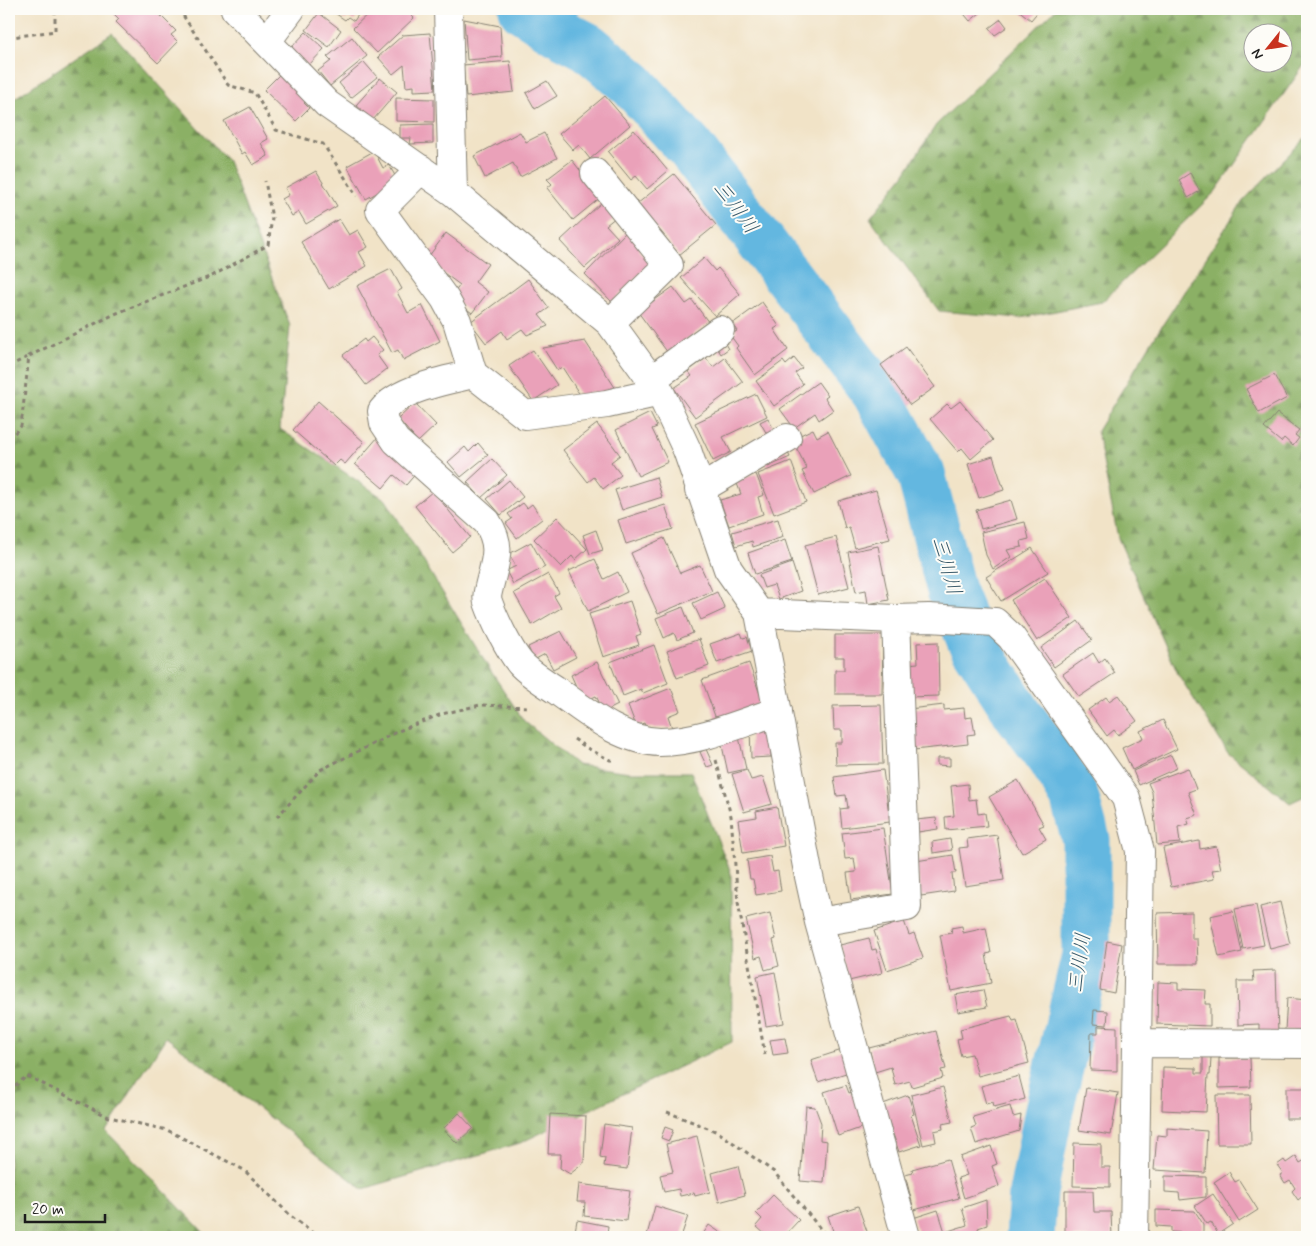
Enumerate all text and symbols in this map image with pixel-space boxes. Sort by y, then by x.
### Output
north arrow [1244,22,1294,72]
text: N [1247,45,1268,63]
water label: 三川川 [706,176,764,240]
water label: 三川川 [925,533,967,599]
water label: 三川川 [1062,931,1098,995]
scale bar [25,1191,105,1223]
text: 20 m [32,1200,64,1220]

